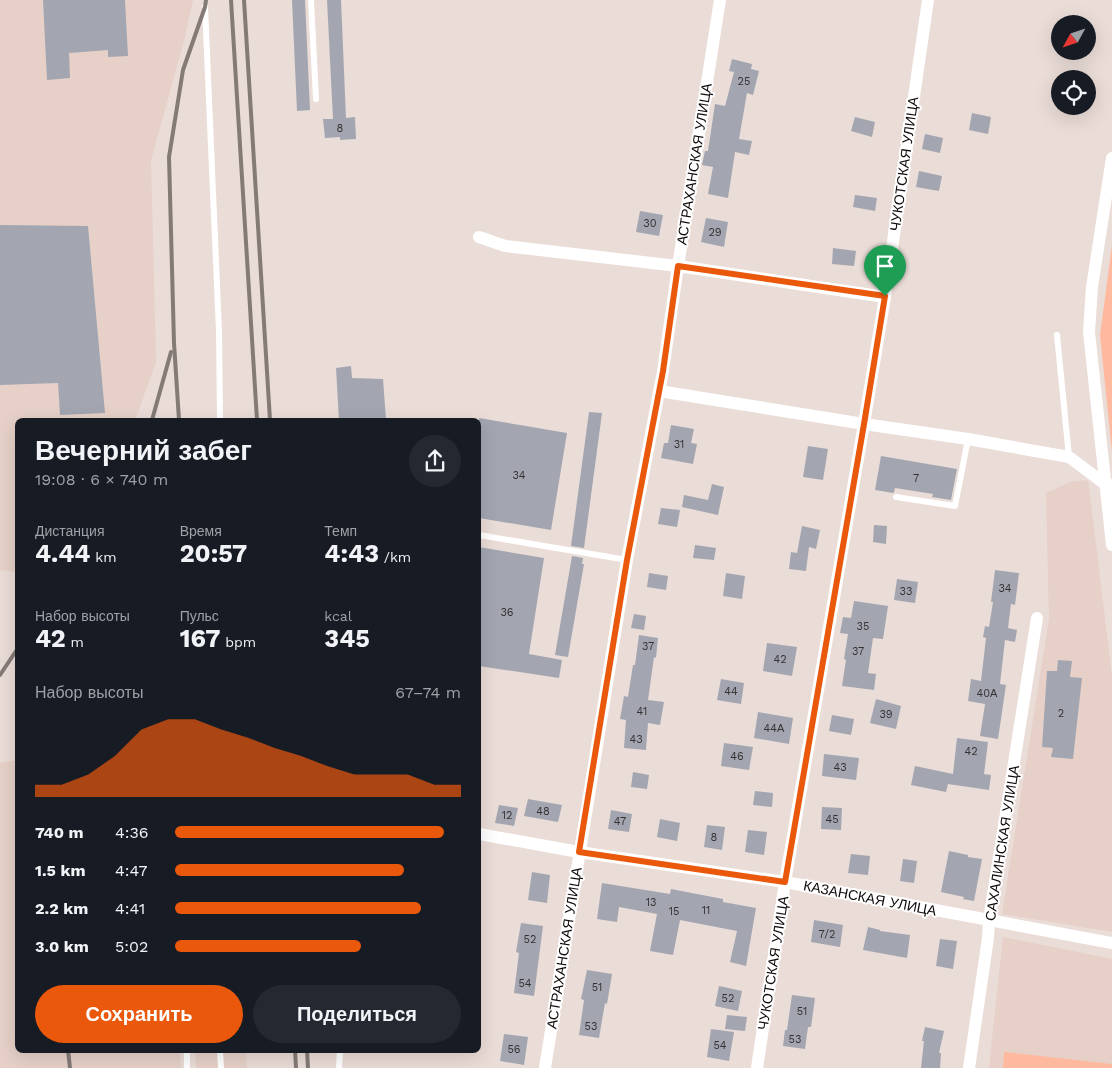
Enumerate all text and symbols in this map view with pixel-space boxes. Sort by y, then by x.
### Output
north arrow [1051,15,1096,60]
map controls [1051,15,1096,115]
button: locate [1051,70,1096,115]
house number: 25 [738,75,750,88]
street label: АСТРАХАНСКАЯ УЛИЦА [673,81,715,246]
street label: ЧУКОТСКАЯ УЛИЦА [887,95,921,232]
house number: 8 [337,122,344,135]
house number: 30 [643,217,657,230]
house number: 29 [708,226,722,239]
pin [864,245,906,296]
icon: arrive [871,252,899,280]
text: Вечерний забег [35,434,252,467]
button: share [409,435,461,487]
house number: 31 [674,438,684,451]
house number: 34 [512,469,526,482]
text: 19:08 · 6 × 740 m [35,470,168,489]
house number: 7 [913,472,919,485]
text: Дистанция [35,523,105,539]
text: Время [180,523,222,539]
text: Темп [324,523,357,539]
text: 4.44 [35,539,91,568]
text: 20:57 [180,539,247,568]
text: 4:43 [324,539,379,568]
text: km [91,549,117,565]
text: /km [379,549,411,565]
house number: 34 [998,582,1012,595]
house number: 33 [900,585,912,598]
house number: 36 [500,606,514,619]
text: Набор высоты [35,608,130,624]
text: Пульс [180,608,219,624]
text: kcal [324,608,352,624]
house number: 35 [857,620,869,633]
text: 42 [35,624,66,653]
text: 167 [180,624,220,653]
text: 345 [324,624,370,653]
text: m [66,634,84,650]
text: bpm [220,634,256,650]
house number: 37 [642,640,654,653]
house number: 37 [852,645,864,658]
house number: 42 [773,653,787,666]
text: Набор высоты [35,683,143,702]
text: 67–74 m [395,683,461,702]
house number: 44 [724,685,738,698]
house number: 40А [977,687,998,700]
house number: 41 [637,705,647,718]
house number: 2 [1058,707,1064,720]
house number: 39 [879,708,893,721]
house number: 44А [764,722,785,735]
house number: 43 [629,733,643,746]
house number: 42 [964,745,978,758]
house number: 46 [730,750,744,763]
house number: 43 [833,761,847,774]
street label: САХАЛИНСКАЯ УЛИЦА [982,763,1022,922]
house number: 48 [536,805,550,818]
house number: 12 [502,809,512,822]
house number: 45 [825,813,839,826]
house number: 47 [614,815,626,828]
text: 740 m [35,823,84,842]
text: 4:36 [115,823,149,842]
house number: 8 [711,831,718,844]
text: 1.5 km [35,861,85,880]
text: 4:47 [115,861,147,880]
street label: АСТРАХАНСКАЯ УЛИЦА [543,865,585,1030]
street label: КАЗАНСКАЯ УЛИЦА [802,877,938,919]
street label: ЧУКОТСКАЯ УЛИЦА [754,894,792,1031]
house number: 13 [646,896,656,909]
text: 2.2 km [35,899,88,918]
text: 4:41 [115,899,145,918]
house number: 11 [702,904,710,917]
house number: 15 [669,905,679,918]
house number: 7/2 [819,928,835,941]
house number: 52 [524,933,536,946]
text: 3.0 km [35,937,89,956]
text: 5:02 [115,937,148,956]
house number: 54 [518,977,532,990]
house number: 51 [592,981,602,994]
button: Сохранить [35,985,243,1043]
button: Поделиться [253,985,461,1043]
house number: 52 [722,992,734,1005]
house number: 51 [797,1005,807,1018]
house number: 53 [585,1020,597,1033]
house number: 53 [789,1033,801,1046]
house number: 54 [713,1039,727,1052]
house number: 56 [507,1043,521,1056]

